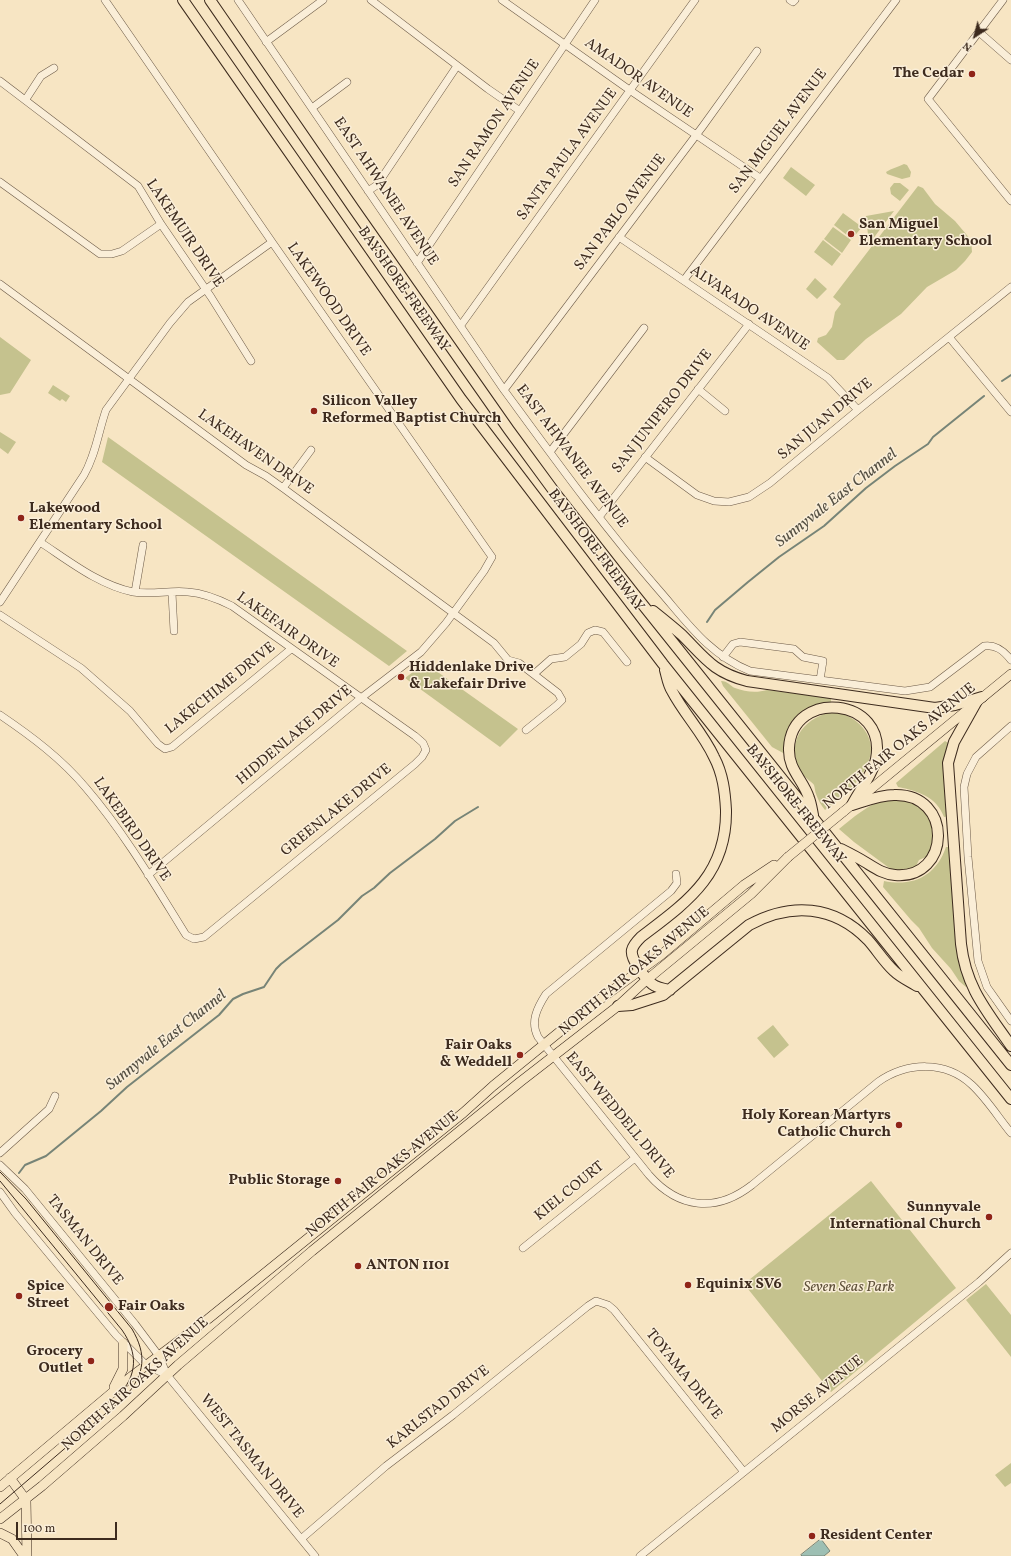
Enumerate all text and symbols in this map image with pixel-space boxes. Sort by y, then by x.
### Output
north arrow [955,16,995,56]
street label: AMADOR AVENUE [580,35,696,123]
text: N [960,38,975,55]
street label: SAN RAMON AVENUE [445,56,545,192]
place label: The Cedar [893,65,964,83]
street label: SAN MIGUEL AVENUE [726,66,832,198]
marker: The Cedar [967,69,977,79]
street label: SANTA PAULA AVENUE [514,85,622,225]
street label: EAST AHWANEE AVENUE [329,114,441,270]
street label: SAN PABLO AVENUE [571,151,671,275]
street label: LAKEMUIR DRIVE [141,176,227,292]
place label: San Miguel Elementary School [859,216,992,251]
street label: BAYSHORE FREEWAY [353,224,453,356]
marker: San Miguel Elementary School [846,229,856,239]
street label: LAKEWOOD DRIVE [282,240,374,360]
street label: ALVARADO AVENUE [686,262,812,356]
street label: SAN JUNIPERO DRIVE [609,346,717,478]
street label: SAN JUAN DRIVE [775,375,877,465]
street label: EAST AHWANEE AVENUE [511,382,631,532]
place label: Silicon Valley Reformed Baptist Church [322,393,502,428]
street label: LAKEHAVEN DRIVE [194,406,316,500]
marker: Silicon Valley Reformed Baptist Church [309,406,319,416]
water label: Sunnyvale East Channel [772,445,902,553]
street label: BAYSHORE FREEWAY [543,486,647,616]
place label: Lakewood Elementary School [29,500,162,535]
marker: Lakewood Elementary School [16,513,26,523]
street label: LAKEFAIR DRIVE [232,589,342,673]
street label: LAKECHIME DRIVE [162,639,280,739]
place label: Hiddenlake Drive & Lakefair Drive [409,659,534,694]
marker: Hiddenlake Drive & Lakefair Drive [396,672,406,682]
street label: NORTH FAIR OAKS AVENUE [820,680,980,814]
street label: HIDDENLAKE DRIVE [233,682,357,790]
street label: BAYSHORE FREEWAY [741,742,849,868]
street label: GREENLAKE DRIVE [278,761,396,861]
street label: LAKEBIRD DRIVE [88,775,174,885]
street label: NORTH FAIR OAKS AVENUE [556,904,714,1040]
water label: Sunnyvale East Channel [103,986,231,1096]
place label: Fair Oaks & Weddell [440,1037,512,1072]
street label: EAST WEDDELL DRIVE [561,1049,677,1183]
marker: Fair Oaks & Weddell [515,1050,525,1060]
place label: Holy Korean Martyrs Catholic Church [742,1107,891,1142]
street label: NORTH FAIR OAKS AVENUE [303,1108,463,1242]
marker: Holy Korean Martyrs Catholic Church [894,1120,904,1130]
street label: KIEL COURT [532,1158,608,1226]
place label: Public Storage [229,1172,330,1190]
marker: Public Storage [333,1176,343,1186]
street label: TASMAN DRIVE [42,1192,126,1290]
place label: Sunnyvale International Church [830,1199,981,1234]
marker: Sunnyvale International Church [984,1212,994,1222]
place label: ANTON 1101 [366,1257,450,1275]
marker: ANTON 1101 [353,1261,363,1271]
place label: Equinix SV6 [696,1276,782,1294]
place label: Spice Street [27,1278,69,1313]
park label: Seven Seas Park [803,1279,895,1297]
marker: Equinix SV6 [683,1280,693,1290]
marker: Spice Street [14,1291,24,1301]
place label: Fair Oaks [118,1298,185,1316]
marker: Fair Oaks [103,1301,115,1313]
street label: NORTH FAIR OAKS AVENUE [59,1314,213,1456]
street label: TOYAMA DRIVE [641,1326,725,1424]
place label: Grocery Outlet [26,1343,83,1378]
street label: MORSE AVENUE [768,1352,868,1438]
marker: Grocery Outlet [86,1356,96,1366]
street label: KARLSTAD DRIVE [384,1362,494,1454]
street label: WEST TASMAN DRIVE [195,1391,307,1523]
scale bar [18,1514,119,1540]
text: 100 m [23,1521,55,1537]
place label: Resident Center [820,1527,932,1545]
marker: Resident Center [807,1531,817,1541]

